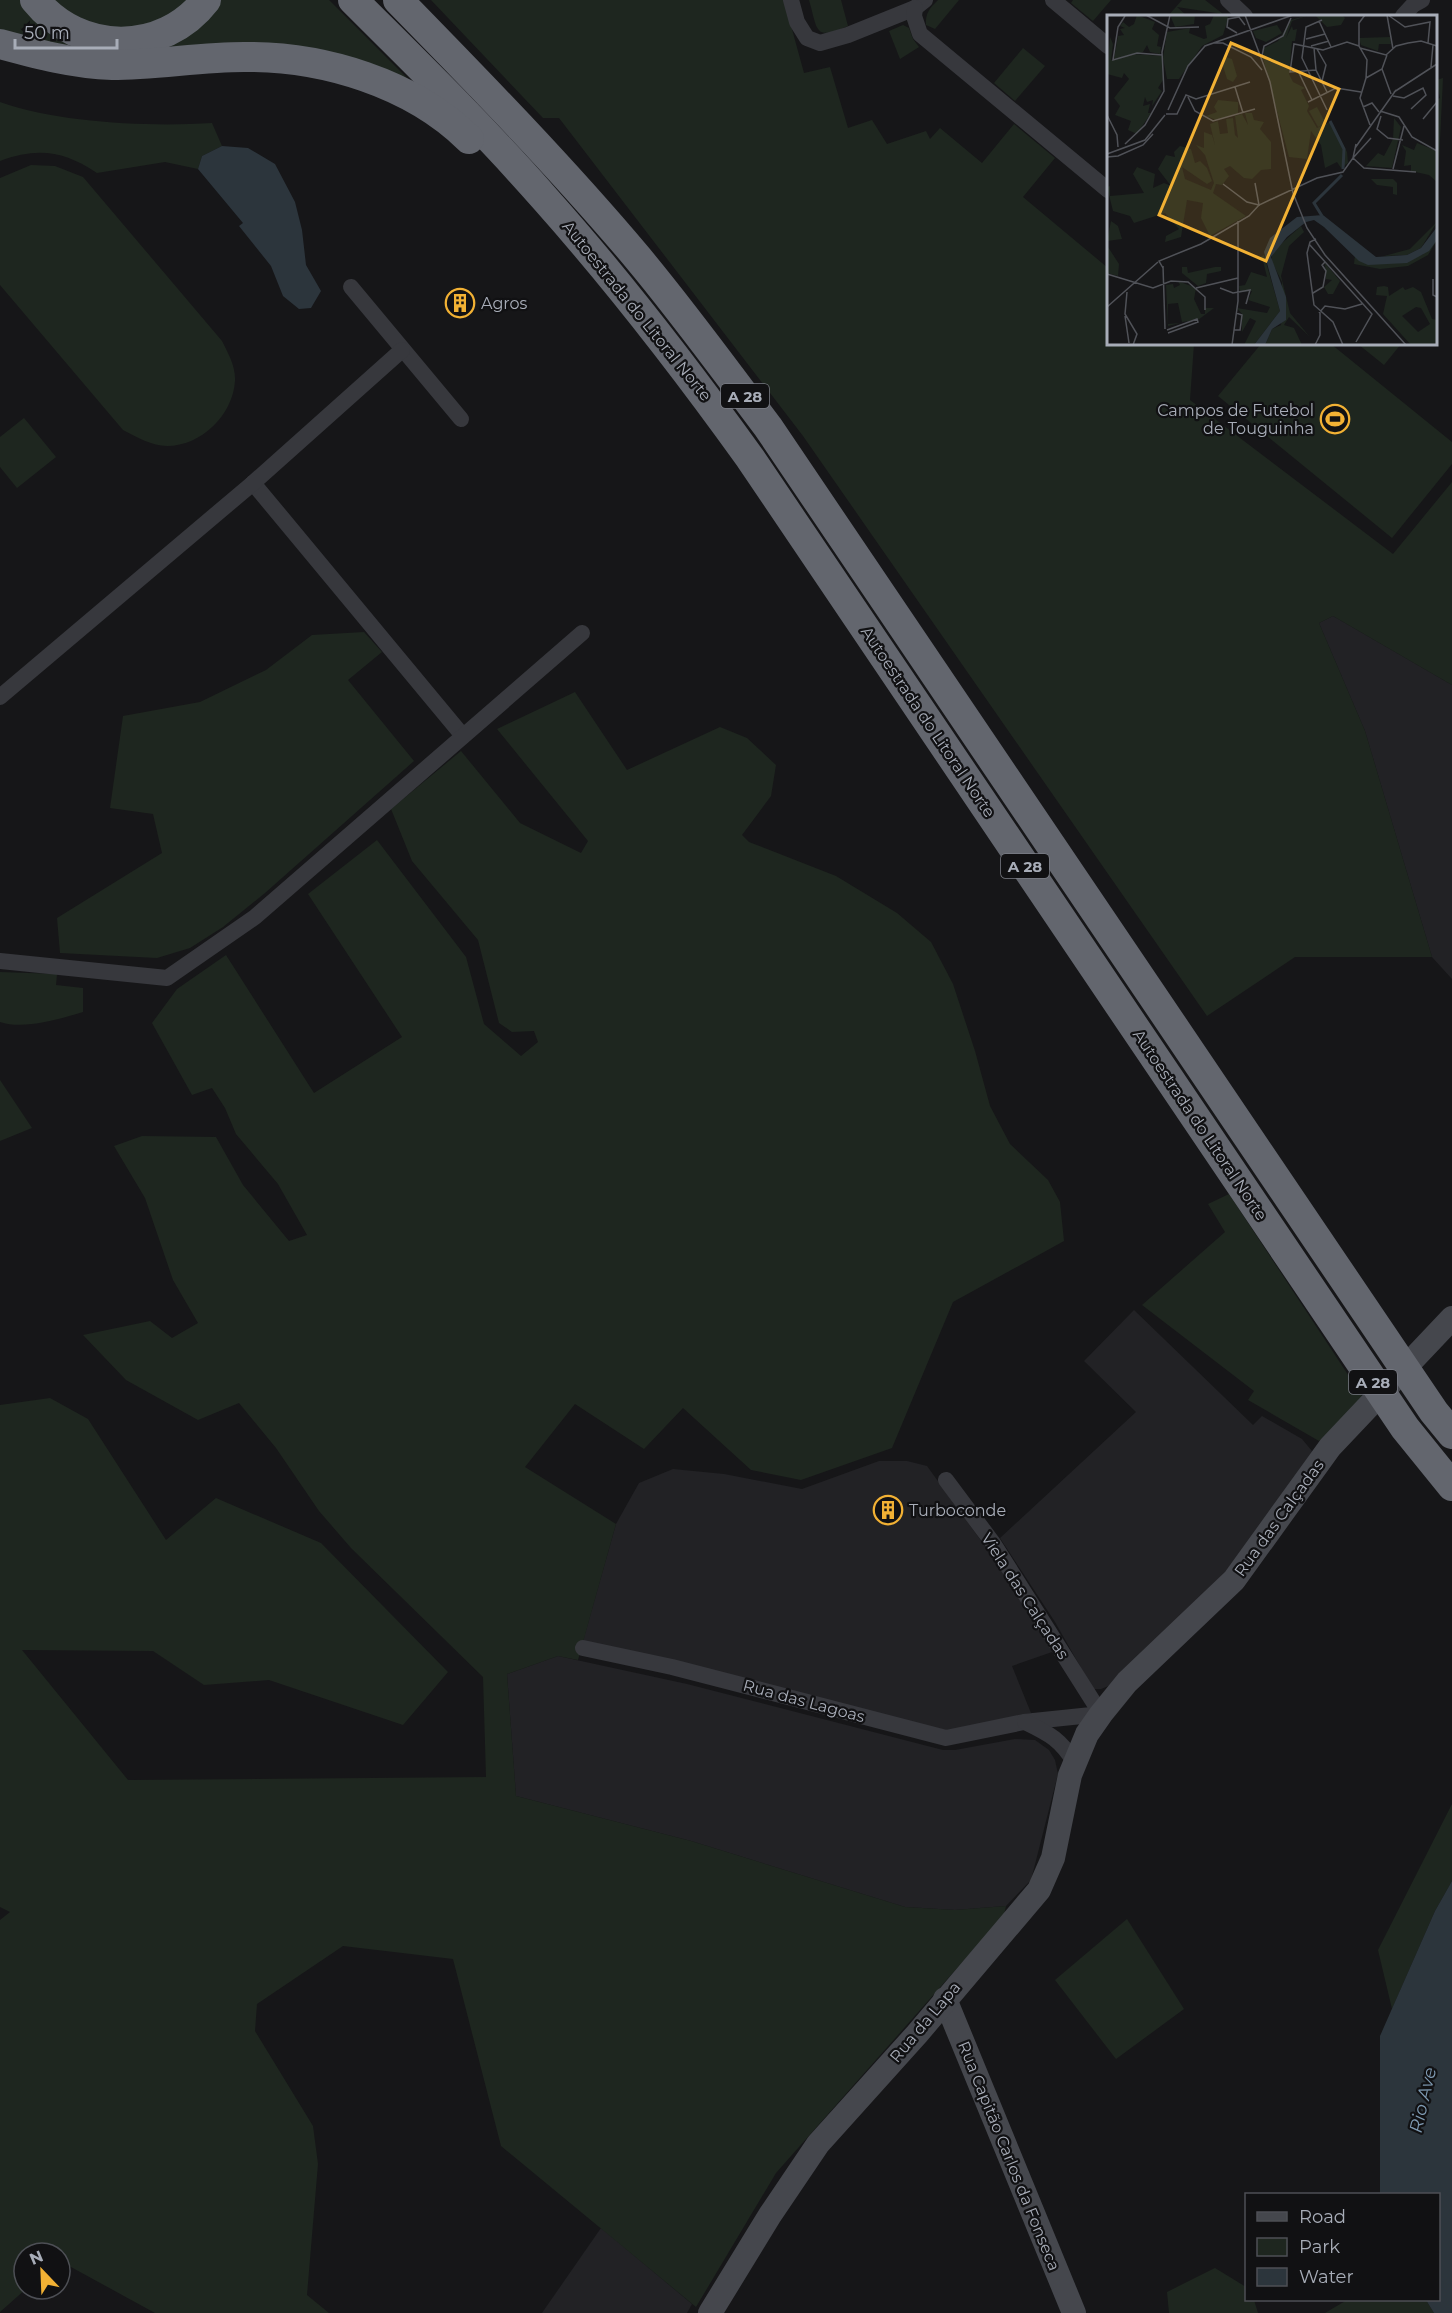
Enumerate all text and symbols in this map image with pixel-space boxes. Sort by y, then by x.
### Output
scale bar [15,12,117,50]
inset map [1107,15,1437,345]
text: 50 m [24,22,70,44]
street label: Autoestrada do Litoral Norte [558,217,716,405]
building icon: Agros [444,287,476,319]
place label: Agros [481,294,528,313]
road number: A 28 [721,384,769,408]
place label: Campos de Futebol de Touguinha [1157,401,1314,438]
sports icon: Campos de Futebol de Touguinha [1319,403,1351,435]
street label: Autoestrada do Litoral Norte [857,623,999,821]
road number: A 28 [1001,854,1049,878]
street label: Autoestrada do Litoral Norte [1129,1026,1271,1224]
road number: A 28 [1349,1370,1397,1394]
street label: Rua das Calçadas [1230,1456,1328,1580]
building icon: Turboconde [872,1494,904,1526]
place label: Turboconde [909,1501,1006,1520]
street label: Viela das Calçadas [977,1529,1073,1663]
street label: Rua das Lagoas [741,1676,867,1726]
street label: Rua da Lapa [886,1978,964,2066]
street label: Rua Capitão Carlos da Fonseca [954,2038,1064,2274]
water label: Rio Ave [1405,2065,1441,2135]
legend [1245,2193,1440,2301]
text: Road [1299,2206,1346,2228]
text: Park [1299,2236,1340,2258]
north arrow [12,2241,72,2301]
text: N [27,2246,46,2269]
text: Water [1299,2266,1354,2288]

